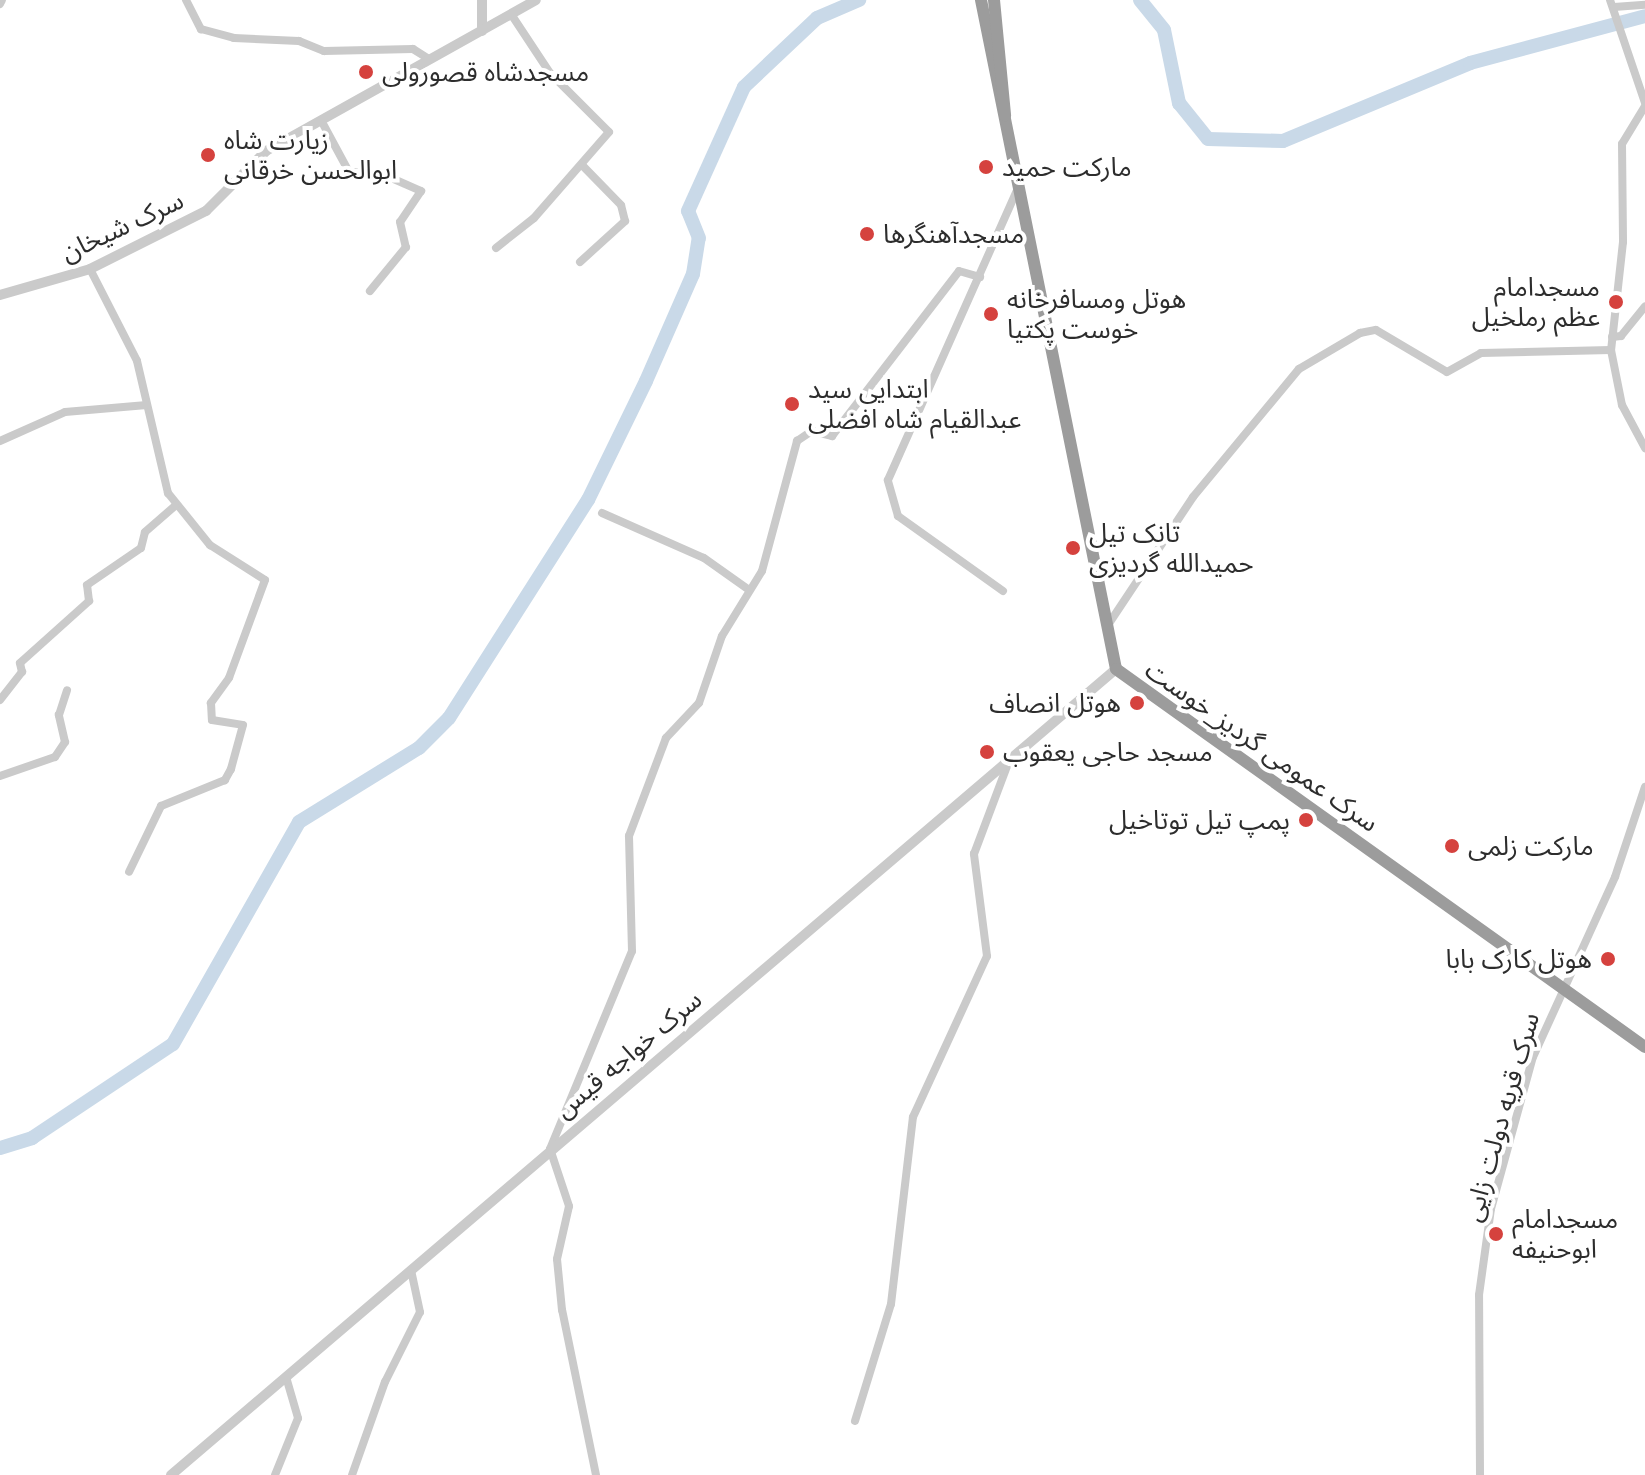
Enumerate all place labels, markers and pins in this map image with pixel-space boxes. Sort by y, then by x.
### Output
place label: مسجدشاه قصورولی [382,56,589,88]
marker: مسجدشاه قصورولی [357,63,375,81]
place label: زیارت شاه ابوالحسن خرقانی [224,124,397,186]
marker: زیارت شاه ابوالحسن خرقانی [199,146,217,164]
place label: مارکت حمید [1002,151,1132,183]
marker: مارکت حمید [977,158,995,176]
place label: مسجدآهنگرها [883,218,1024,250]
marker: مسجدآهنگرها [858,225,876,243]
place label: مسجدامام عظم رملخیل [1472,271,1600,332]
place label: هوتل ومسافرخانه خوست پکتیا [1007,283,1186,344]
marker: مسجدامام عظم رملخیل [1607,293,1625,311]
marker: هوتل ومسافرخانه خوست پکتیا [982,305,1000,323]
place label: ابتدایی سید عبدالقیام شاه افضلی [808,373,1021,434]
marker: ابتدایی سید عبدالقیام شاه افضلی [783,395,801,413]
place label: تانک تیل حمیدالله گردیزی [1089,517,1254,578]
marker: تانک تیل حمیدالله گردیزی [1064,539,1082,557]
place label: هوتل انصاف [989,687,1121,719]
marker: هوتل انصاف [1128,694,1146,712]
place label: مسجد حاجی یعقوب [1003,736,1213,768]
marker: مسجد حاجی یعقوب [978,743,996,761]
place label: پمپ تیل توتاخیل [1109,804,1290,836]
marker: پمپ تیل توتاخیل [1297,811,1315,829]
place label: مارکت زلمی [1468,830,1594,862]
marker: مارکت زلمی [1443,837,1461,855]
place label: هوتل کارک بابا [1445,943,1592,975]
marker: هوتل کارک بابا [1599,950,1617,968]
place label: مسجدامام ابوحنیفه [1512,1203,1618,1264]
marker: مسجدامام ابوحنیفه [1487,1225,1505,1243]

